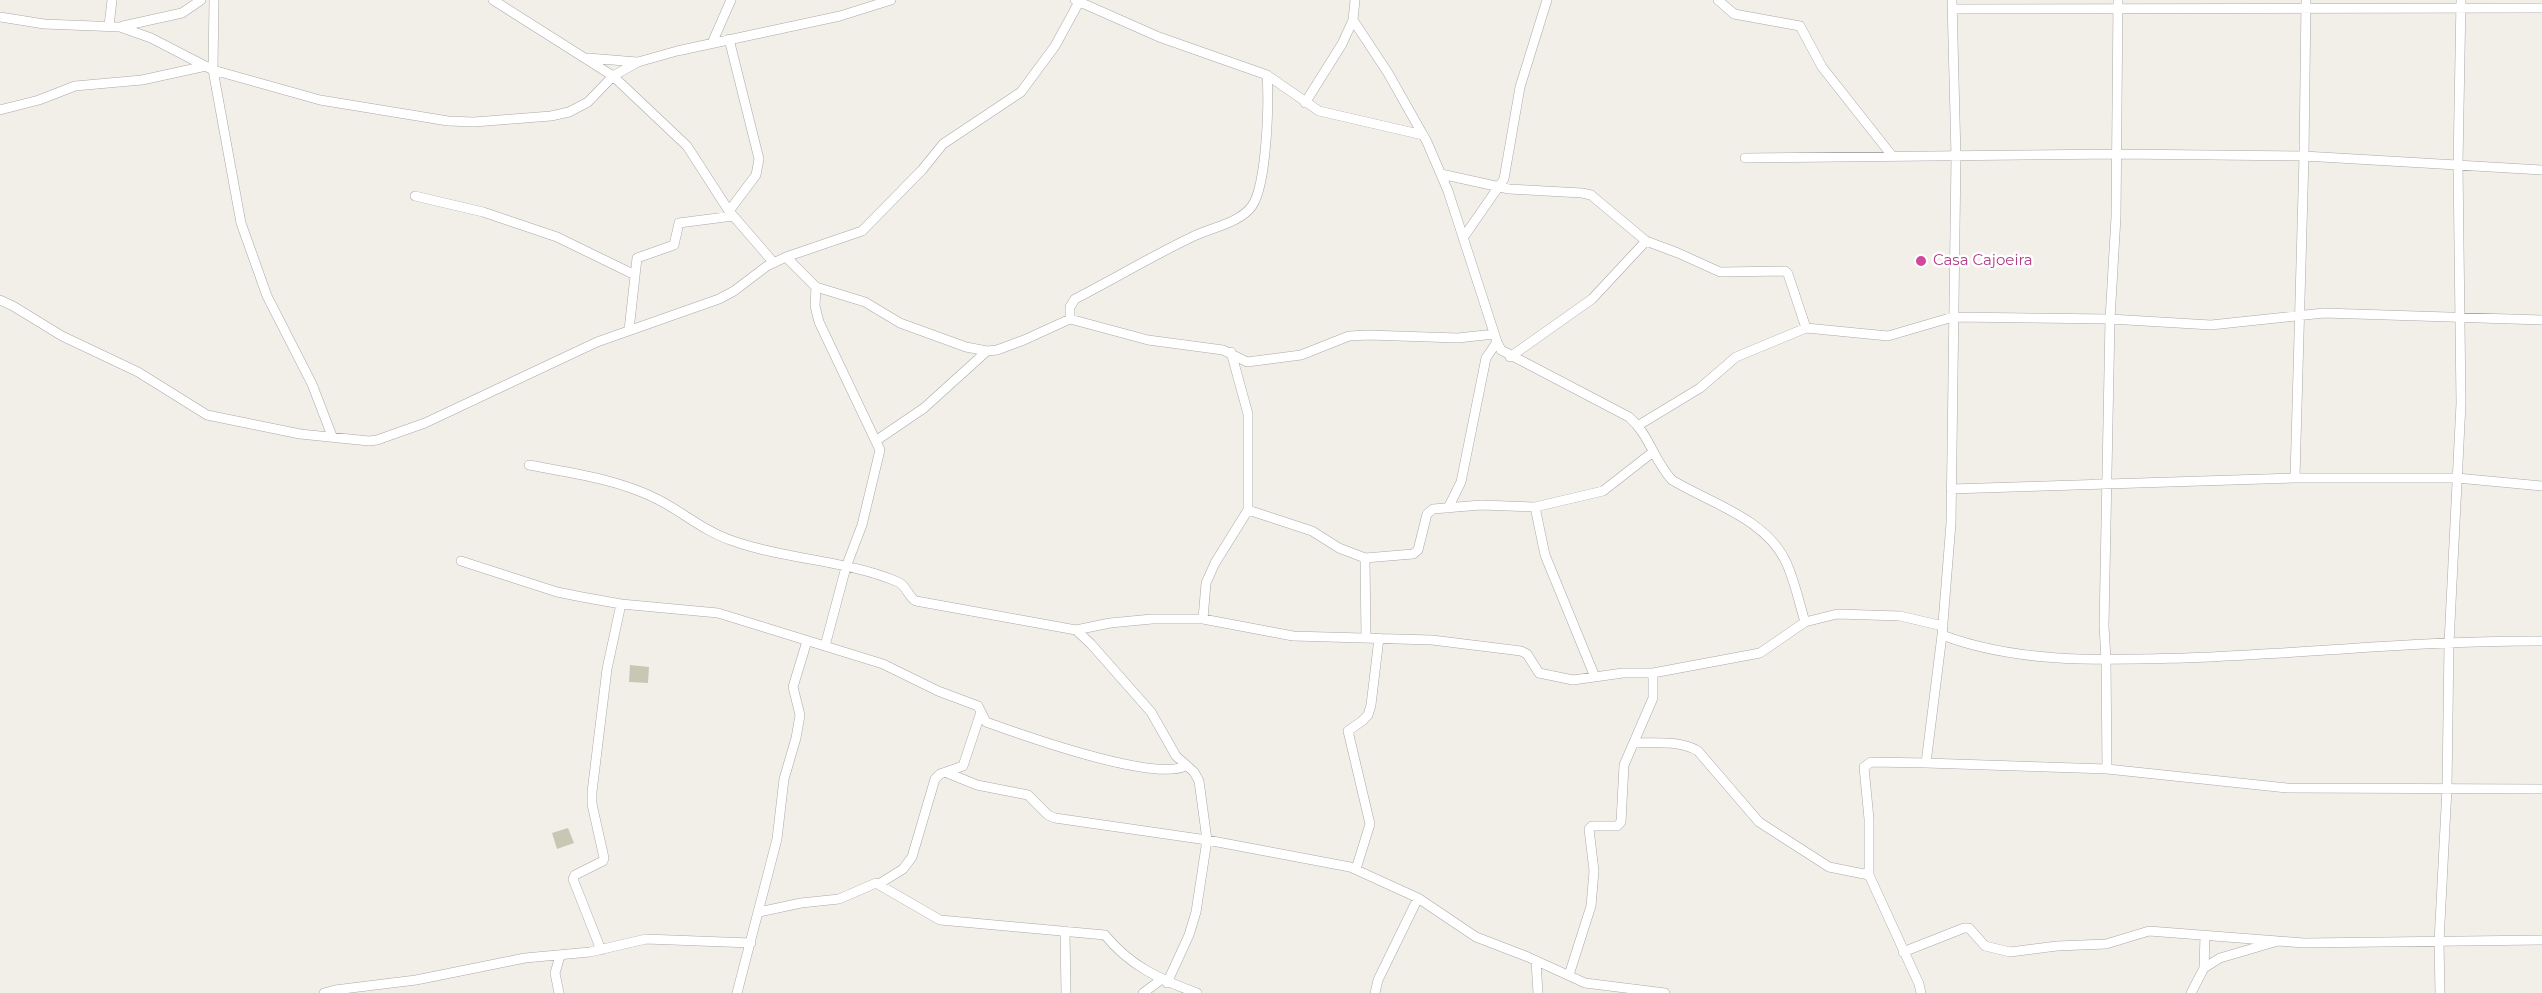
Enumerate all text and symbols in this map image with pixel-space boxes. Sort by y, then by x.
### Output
place label: Casa Cajoeira [1933,252,2033,270]
marker: Casa Cajoeira [1914,254,1928,268]

